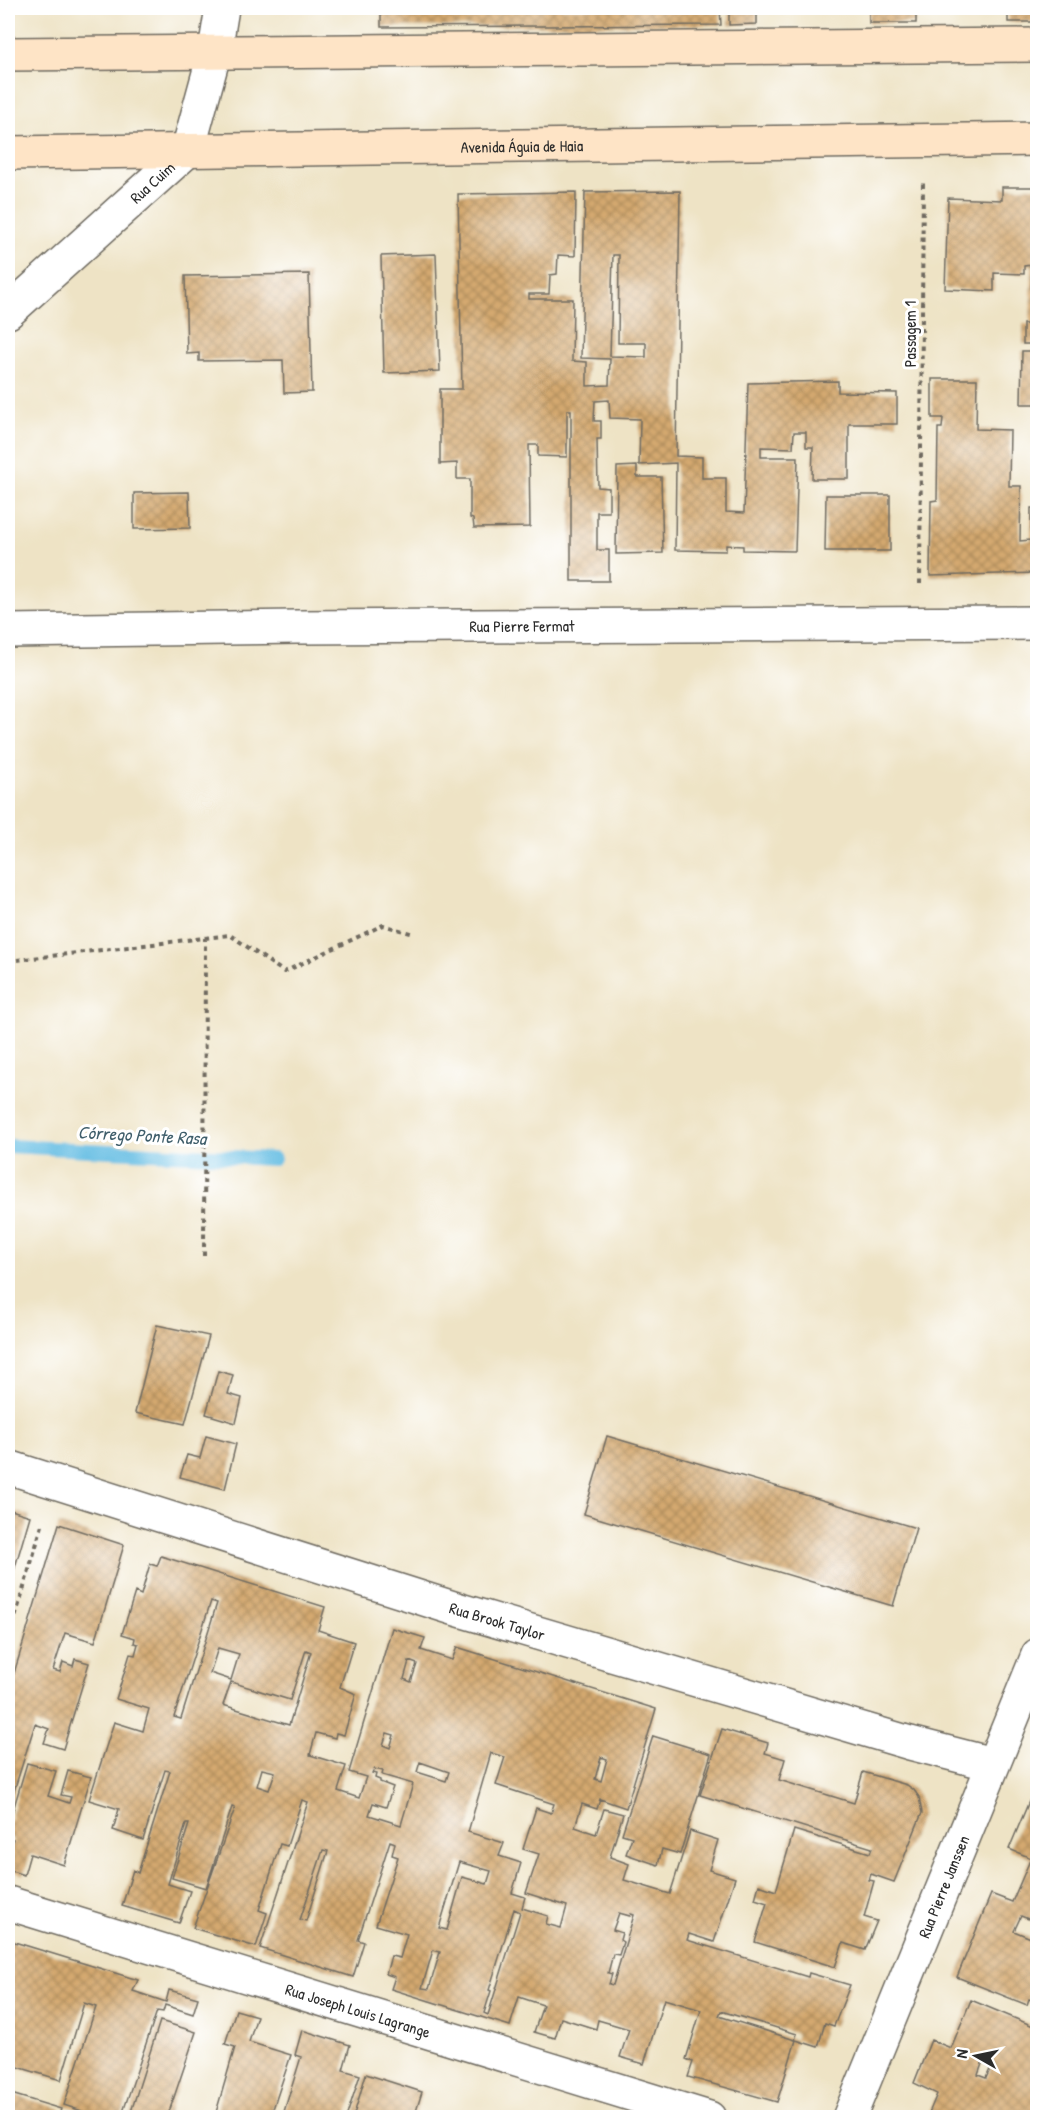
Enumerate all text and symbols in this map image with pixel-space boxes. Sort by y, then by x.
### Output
street label: Avenida Águia de Haia [461,134,583,158]
street label: Rua Cuim [125,156,179,208]
street label: Passagem 1 [899,301,921,367]
street label: Rua Pierre Fermat [469,614,575,637]
water label: Córrego Ponte Rasa [77,1119,209,1151]
street label: Rua Brook Taylor [447,1597,548,1646]
street label: Rua Pierre Janssen [913,1832,974,1941]
street label: Rua Joseph Louis Lagrange [283,1978,434,2043]
north arrow [946,2026,1006,2086]
text: N [950,2047,973,2060]

